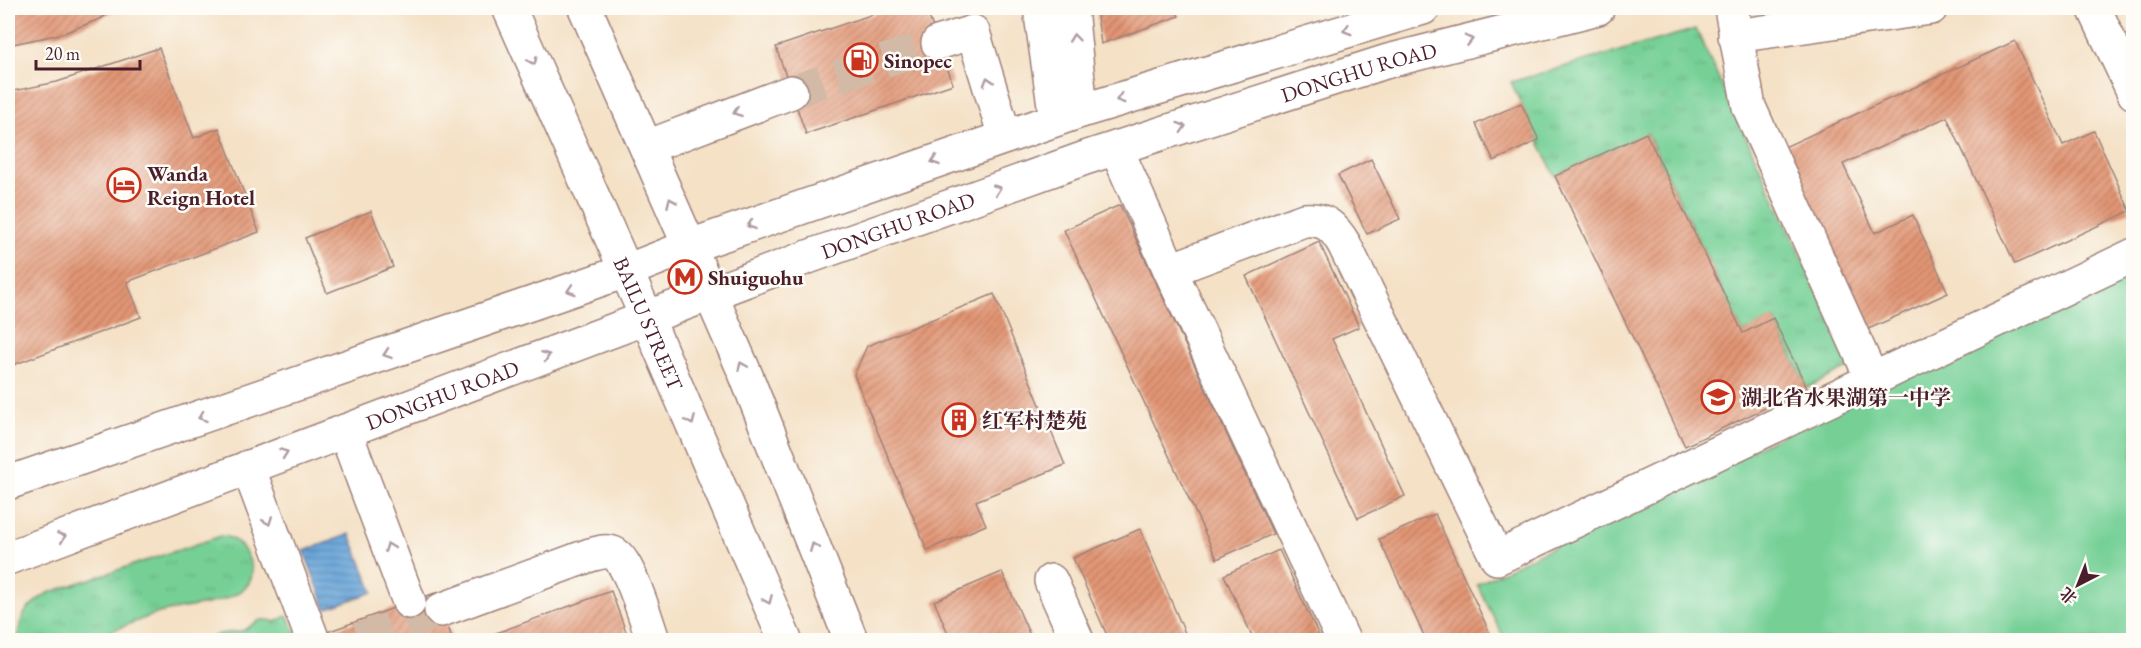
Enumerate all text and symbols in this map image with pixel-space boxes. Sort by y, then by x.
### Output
one-way arrow [1342,23,1353,35]
scale bar [36,33,140,71]
one-way arrow [1068,34,1081,43]
one-way arrow [1464,35,1474,48]
street label: DONGHU ROAD [1277,36,1440,108]
text: 20 m [45,42,80,65]
fuel station icon: Sinopec [843,42,879,78]
place label: Sinopec [884,47,952,74]
one-way arrow [526,54,538,65]
one-way arrow [983,76,995,87]
one-way arrow [1115,92,1126,104]
one-way arrow [732,105,742,118]
one-way arrow [1176,122,1187,134]
one-way arrow [931,153,941,166]
place label: Wanda Reign Hotel [147,160,255,211]
hotel icon: Wanda Reign Hotel [106,167,142,203]
one-way arrow [992,184,1002,197]
street label: DONGHU ROAD [817,185,978,265]
one-way arrow [666,197,678,208]
one-way arrow [746,218,757,231]
street label: BAILU STREET [608,253,690,395]
metro station icon: Shuiguohu [667,259,703,295]
place label: Shuiguohu [708,264,804,291]
one-way arrow [566,282,577,295]
one-way arrow [382,346,392,359]
one-way arrow [540,351,550,364]
street label: DONGHU ROAD [362,354,523,436]
one-way arrow [737,361,749,372]
school or university icon: 湖北省水果湖第一中学 [1700,379,1736,415]
place label: 湖北省水果湖第一中学 [1741,384,1951,411]
building icon: 红军村楚苑 [941,402,977,438]
place label: 红军村楚苑 [982,407,1087,434]
one-way arrow [197,409,208,422]
one-way arrow [684,415,696,426]
one-way arrow [278,448,289,461]
one-way arrow [261,515,273,526]
one-way arrow [56,532,67,544]
one-way arrow [383,542,396,553]
one-way arrow [809,542,821,553]
north arrow [2048,555,2108,615]
text: 北 [2055,583,2081,609]
one-way arrow [761,594,773,605]

